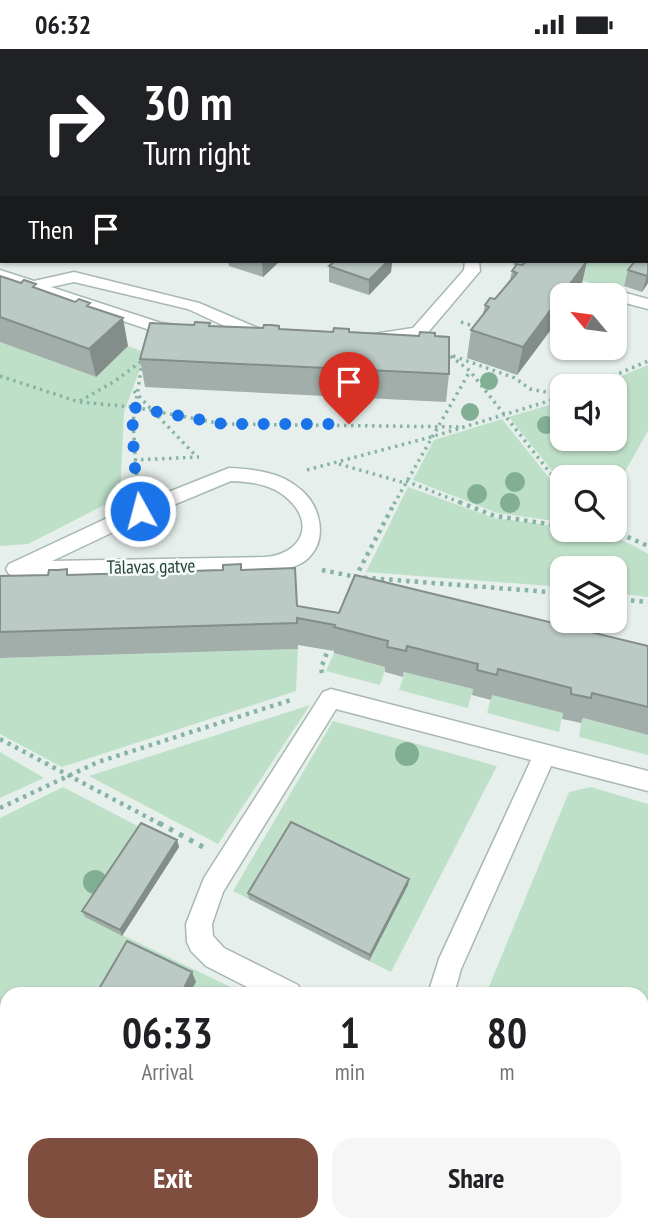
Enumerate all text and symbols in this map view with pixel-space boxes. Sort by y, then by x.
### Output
text: 06:32 [35,8,91,41]
text: 30 m [143,70,232,134]
icon: right [28,77,119,168]
text: Turn right [143,132,251,174]
icon: arrive [87,210,125,248]
text: Then [28,213,73,246]
north arrow [550,283,626,361]
map controls [550,283,627,633]
pin [319,352,379,424]
icon: arrive [330,363,368,401]
button: sound [550,374,627,451]
button: search [550,465,627,542]
position arrow [103,474,177,548]
street label: Tālavas gatve [107,553,196,579]
button: layers [550,556,627,633]
text: 06:33 [122,1005,213,1060]
text: 1 [340,1005,360,1060]
text: 80 [487,1005,527,1060]
text: Arrival [141,1057,193,1086]
text: min [335,1057,365,1086]
text: m [499,1057,514,1086]
button: Exit [28,1138,318,1218]
button: Share [332,1138,621,1218]

